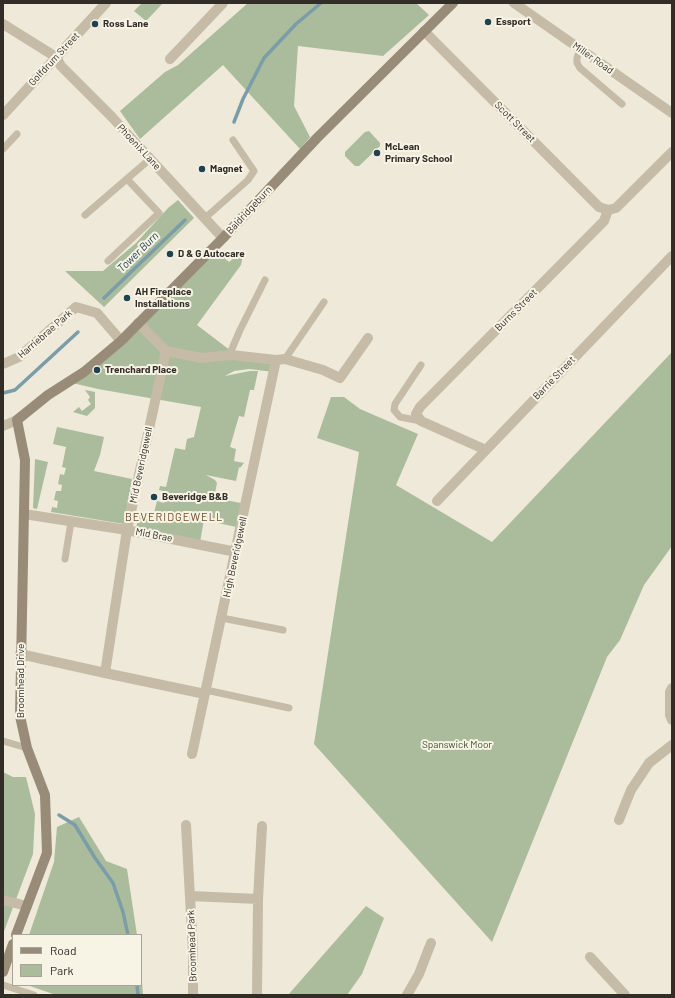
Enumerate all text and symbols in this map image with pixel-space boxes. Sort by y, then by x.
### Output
place label: Essport [496,16,531,28]
marker: Essport [483,17,493,27]
place label: Ross Lane [103,18,149,30]
marker: Ross Lane [90,19,100,29]
street label: Golfdrum Street [26,30,82,88]
street label: Miller Road [570,39,616,77]
street label: Scott Street [492,99,538,145]
street label: Phoenix Lane [115,122,163,172]
place label: McLean Primary School [385,141,452,164]
marker: McLean Primary School [372,148,382,158]
place label: Magnet [210,163,243,175]
marker: Magnet [197,164,207,174]
street label: Baldridgeburn [224,184,274,236]
water label: Tower Burn [115,229,161,275]
place label: D & G Autocare [178,248,245,260]
marker: D & G Autocare [165,249,175,259]
place label: AH Fireplace Installations [135,286,191,310]
street label: Burns Street [492,286,540,334]
marker: AH Fireplace Installations [122,293,132,303]
street label: Harriebrae Park [15,307,75,361]
street label: Barrie Street [530,354,578,402]
place label: Trenchard Place [105,364,177,376]
marker: Trenchard Place [92,365,102,375]
street label: Mid Beveridgewell [127,426,155,504]
place label: Beveridge B&B [162,491,228,503]
marker: Beveridge B&B [149,492,159,502]
district label: BEVERIDGEWELL [125,510,223,524]
street label: High Beveridgewell [221,515,249,599]
street label: Mid Brae [134,526,174,544]
street label: Broomhead Drive [15,644,27,718]
park label: Spanswick Moor [422,739,492,751]
street label: Broomhead Park [185,910,199,982]
legend [12,934,142,986]
text: Road [50,943,77,957]
text: Park [50,963,74,977]

